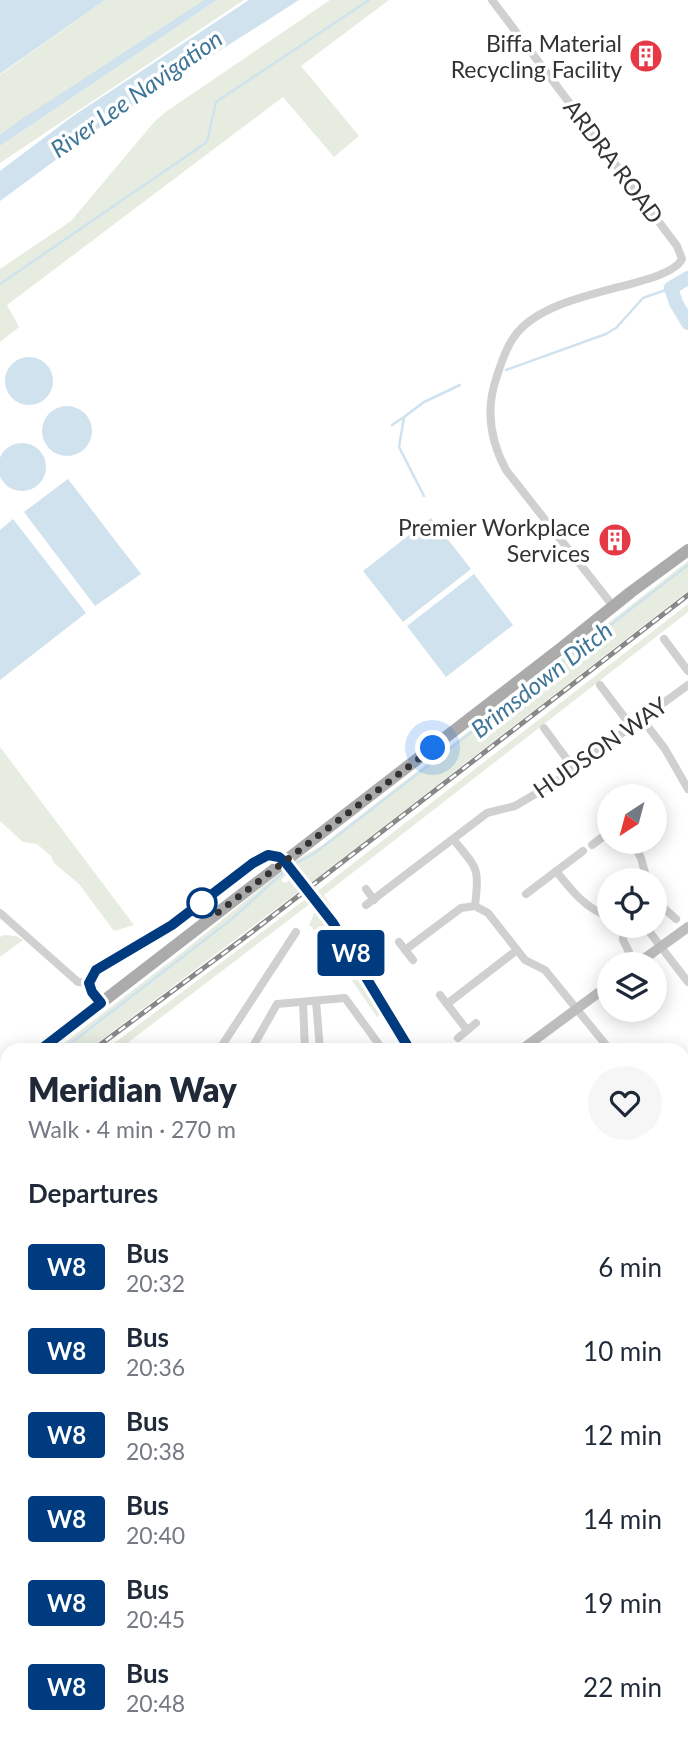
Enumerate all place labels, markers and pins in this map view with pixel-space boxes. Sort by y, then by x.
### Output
place label: Biffa Material Recycling Facility [451,29,622,83]
building icon: Biffa Material Recycling Facility [627,37,665,75]
place label: Premier Workplace Services [398,513,590,567]
building icon: Premier Workplace Services [596,521,634,559]
unlabelled marker [187,888,217,918]

